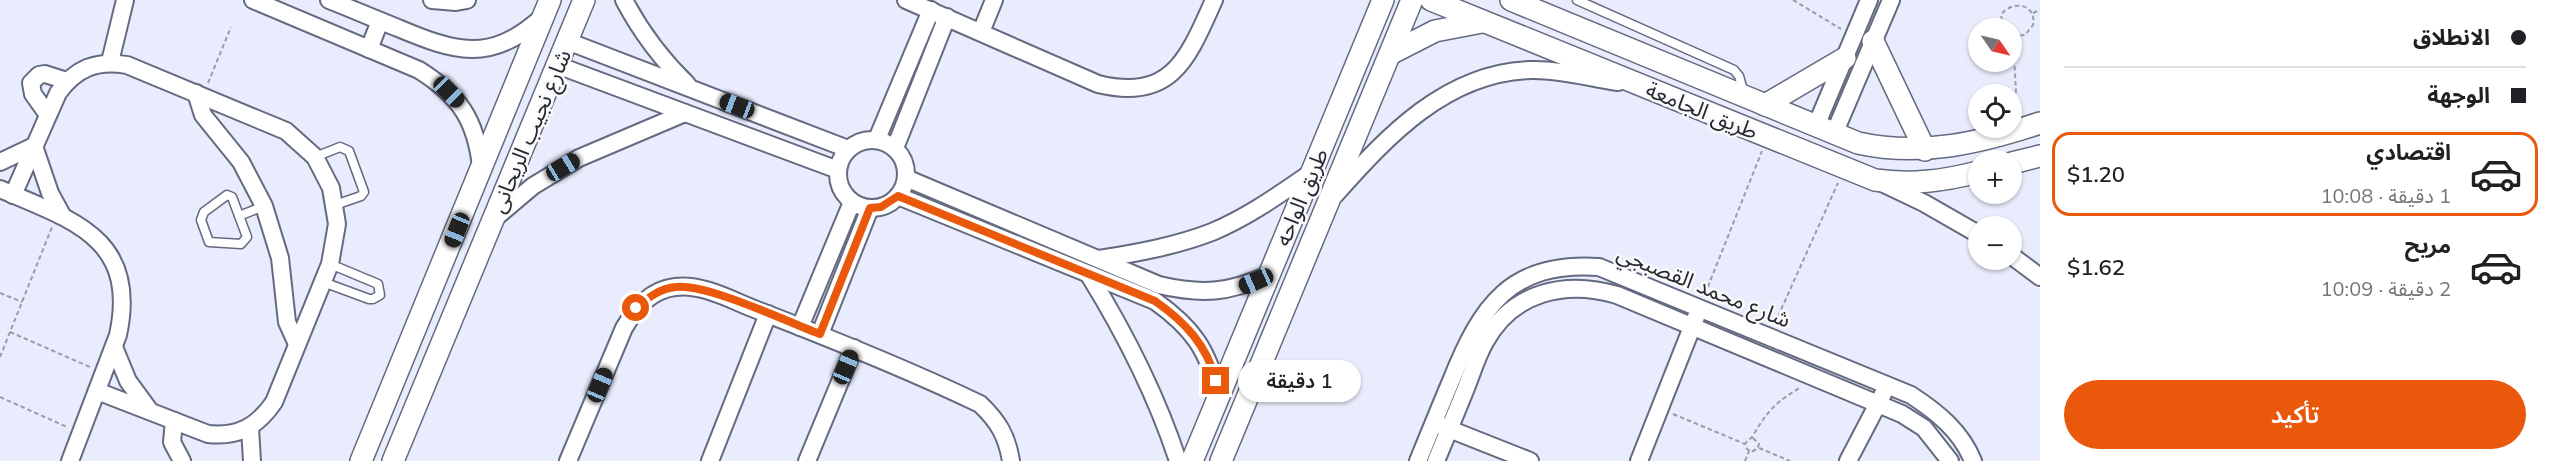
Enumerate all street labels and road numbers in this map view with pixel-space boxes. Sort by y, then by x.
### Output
street label: شارع نجيب الريحانى [483,45,580,218]
street label: طريق الجامعة [1642,75,1762,145]
street label: طريق الواحه [1268,144,1334,250]
street label: شارع محمد القصبجي [1612,238,1795,336]

